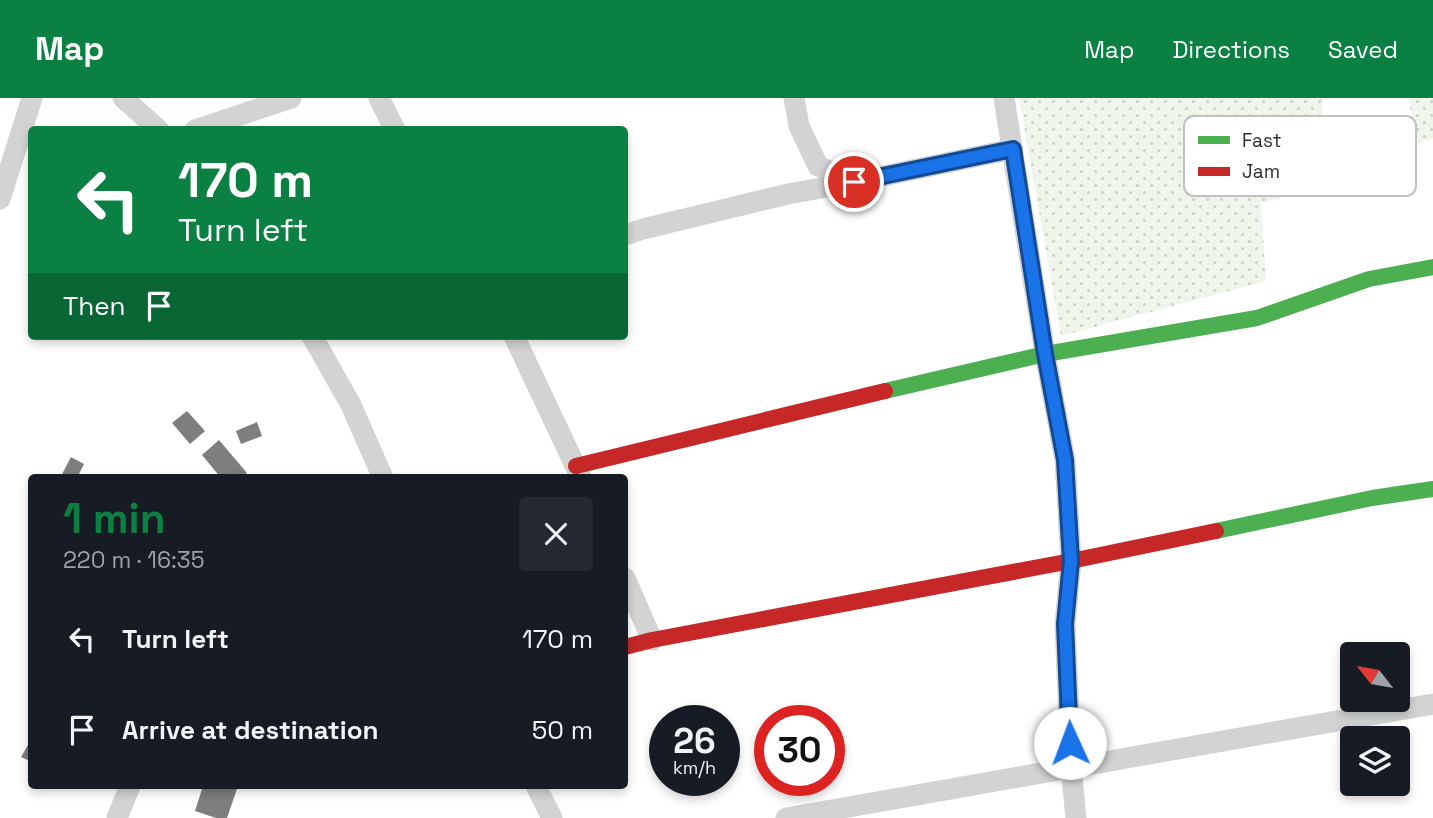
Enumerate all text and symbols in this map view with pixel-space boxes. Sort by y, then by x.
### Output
text: Map [35,28,104,70]
text: Map [1084,34,1134,65]
text: Directions [1172,34,1290,65]
text: Saved [1328,34,1398,65]
legend [1184,116,1416,196]
text: Fast [1242,128,1282,153]
text: 170 m [178,149,313,211]
pin [824,152,884,212]
icon: left [63,154,154,245]
text: Jam [1242,159,1280,184]
icon: arrive [835,163,873,201]
text: Turn left [178,210,308,250]
icon: arrive [140,287,178,325]
text: Then [63,289,126,323]
text: 1 min [63,492,166,545]
button: close [519,497,593,571]
text: 220 m · 16:35 [63,545,204,575]
icon: left [63,620,101,658]
text: Turn left [122,622,229,656]
text: 170 m [522,622,593,656]
north arrow [1340,642,1410,712]
map controls [1340,642,1410,796]
speed limit sign: 30 [754,705,845,796]
position arrow [1033,706,1107,780]
icon: arrive [63,711,101,749]
text: Arrive at destination [122,713,379,747]
text: 50 m [532,713,593,747]
text: 26 [673,719,716,763]
button: layers [1340,726,1410,796]
text: km/h [673,756,716,779]

